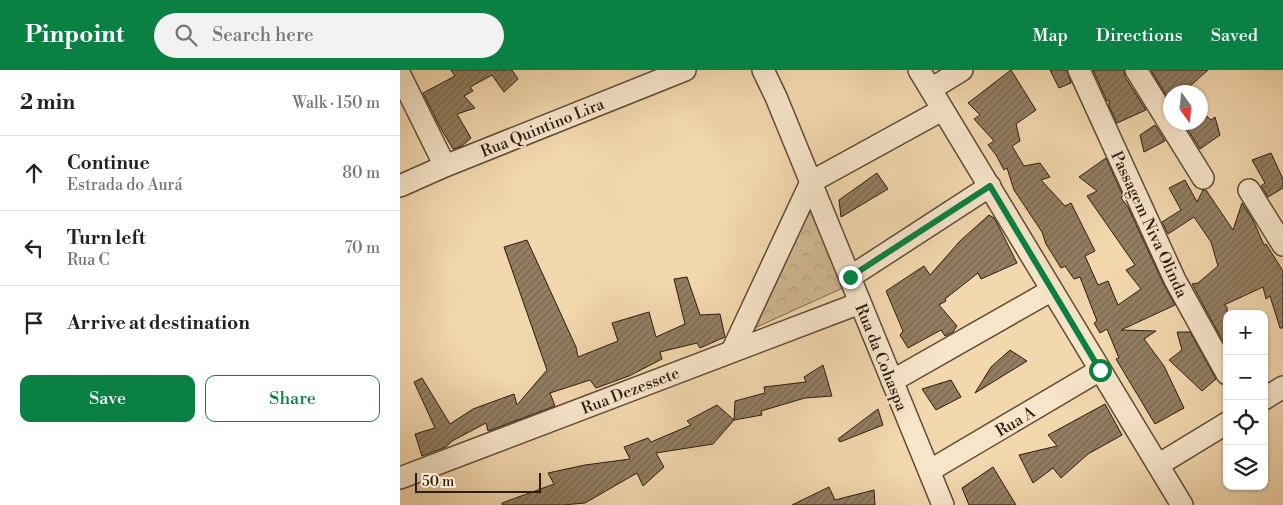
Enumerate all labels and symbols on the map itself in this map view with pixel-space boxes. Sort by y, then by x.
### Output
north arrow [1163,85,1208,130]
street label: Rua Quintino Lira [478,94,608,162]
street label: Passagem Niva Olinda [1106,148,1192,302]
route end [839,266,862,289]
street label: Rua da Cohaspa [850,301,912,415]
route start [1089,359,1112,382]
street label: Rua Dezessete [578,363,682,419]
street label: Rua A [992,402,1040,441]
scale bar [415,470,541,493]

